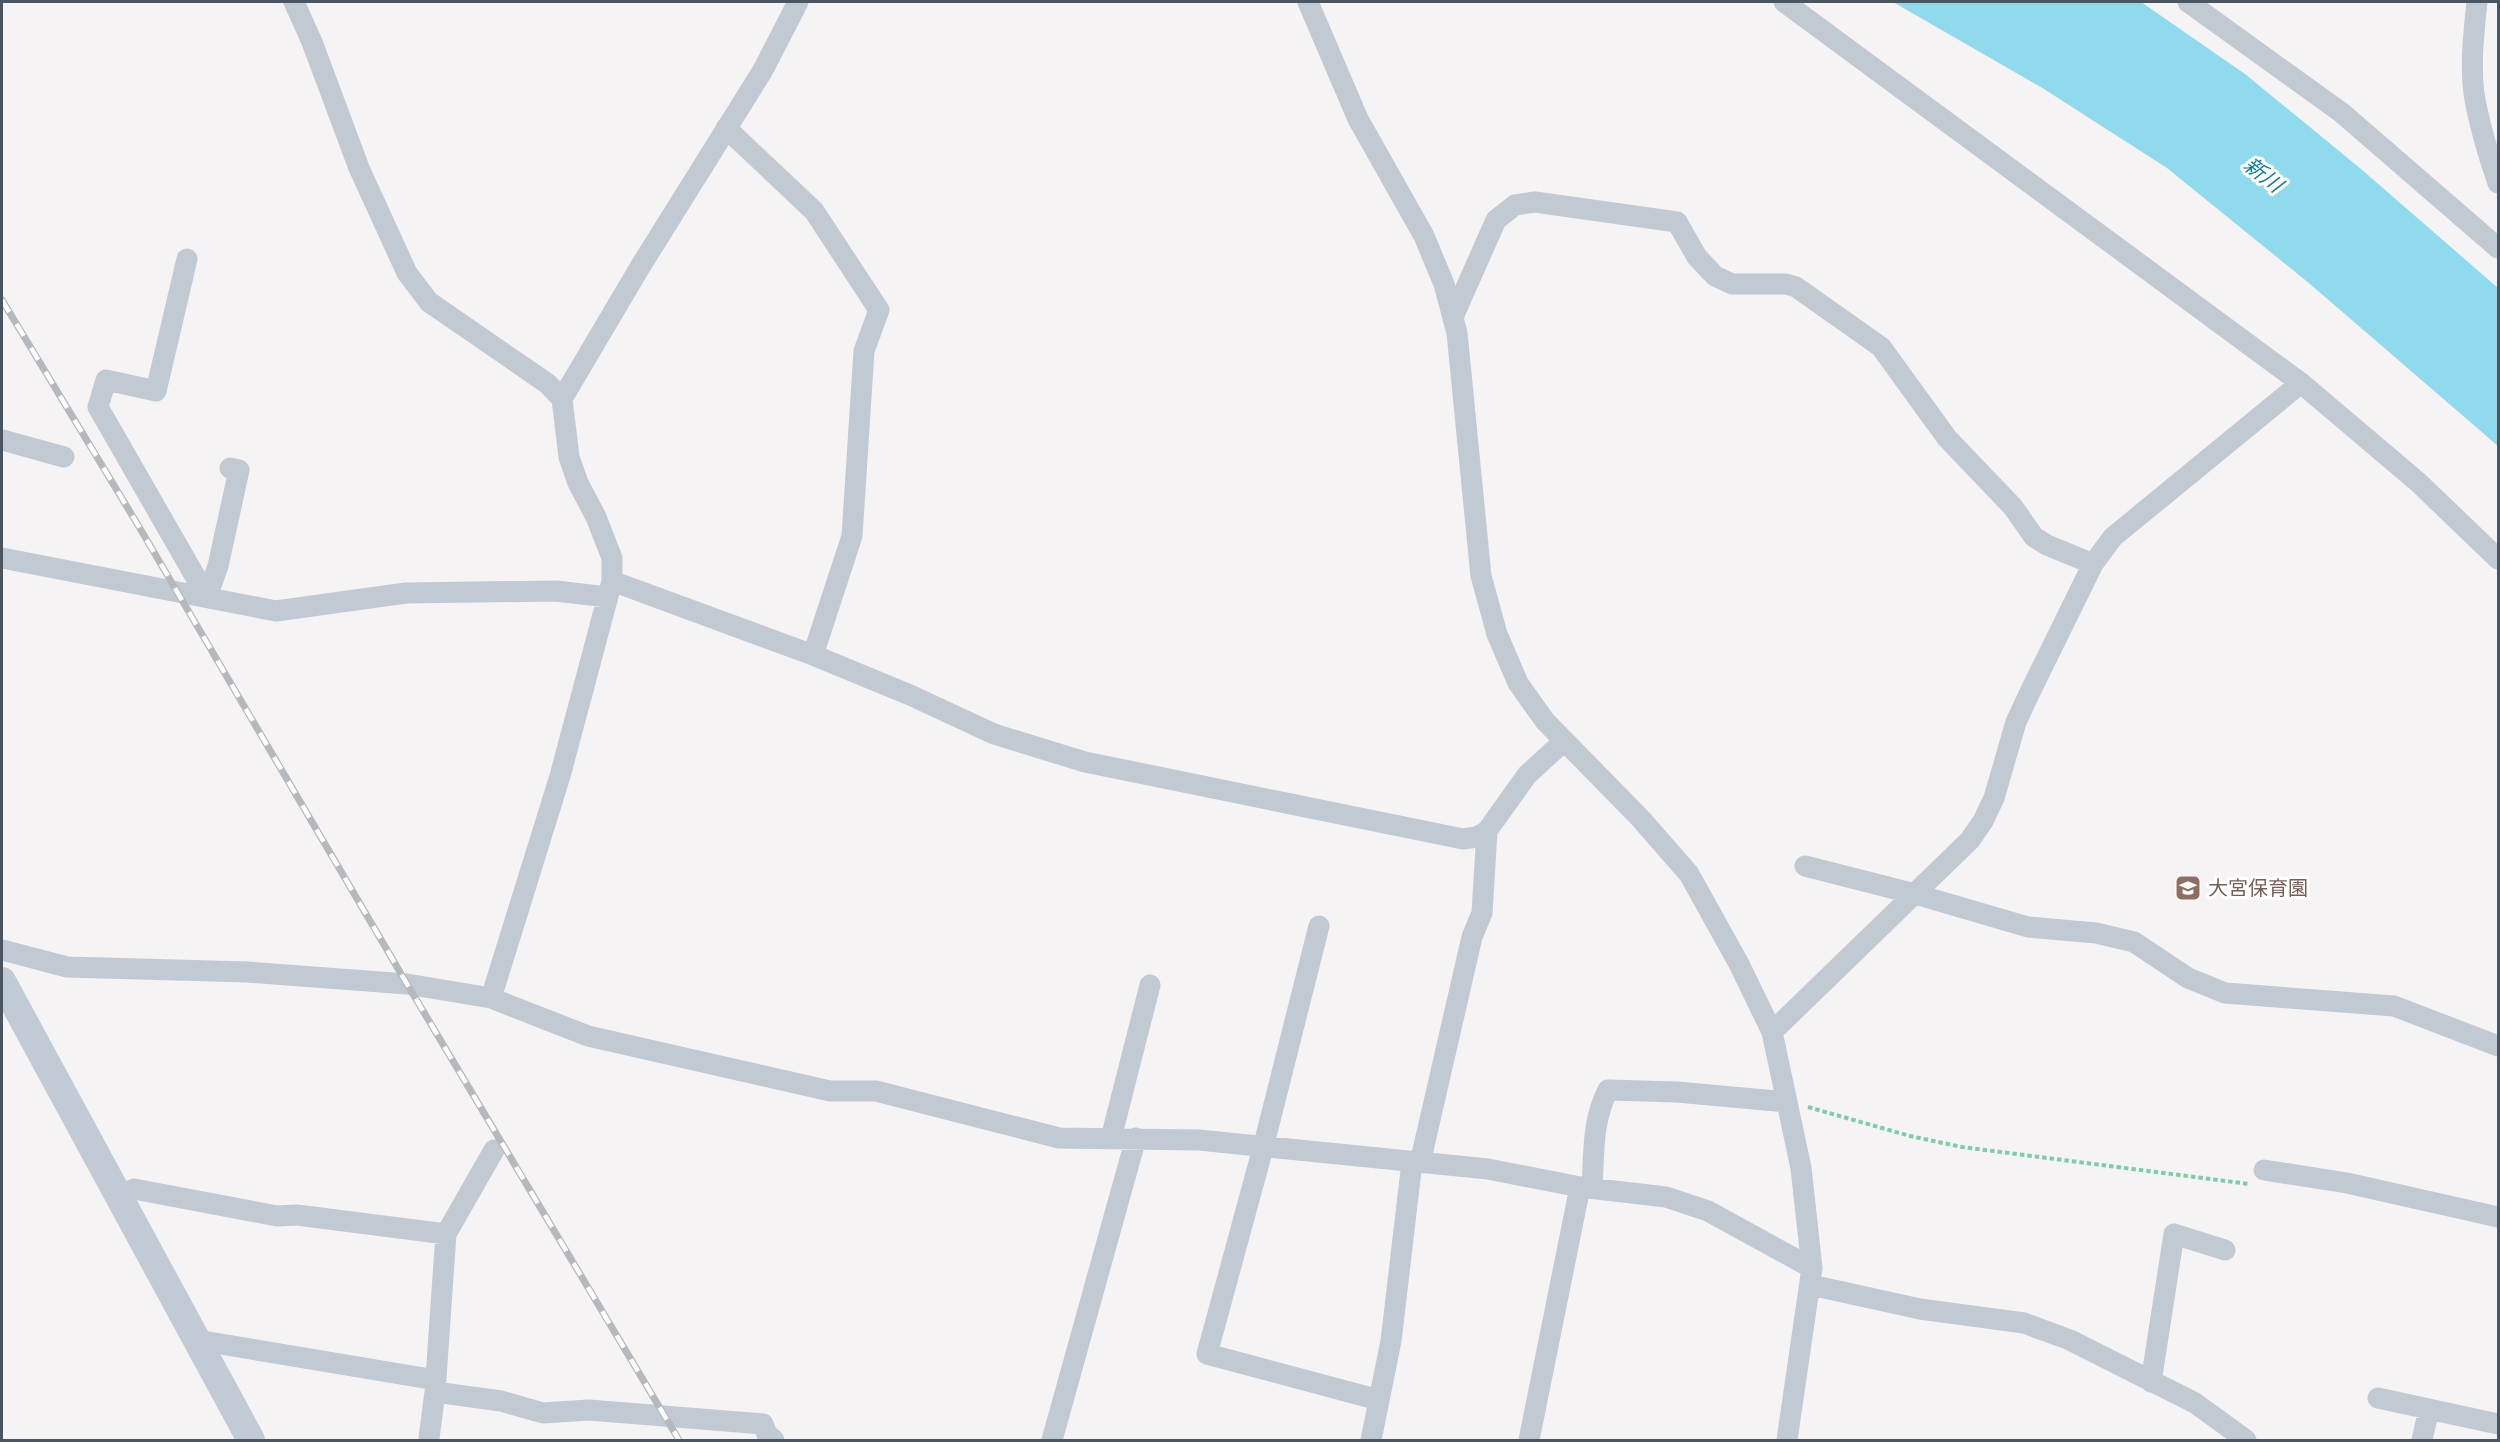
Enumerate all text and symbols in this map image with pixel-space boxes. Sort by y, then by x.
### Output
water label: 新川 [2238,152,2289,199]
school or university icon: 大宮保育園 [2173,873,2203,903]
place label: 大宮保育園 [2208,876,2308,900]

